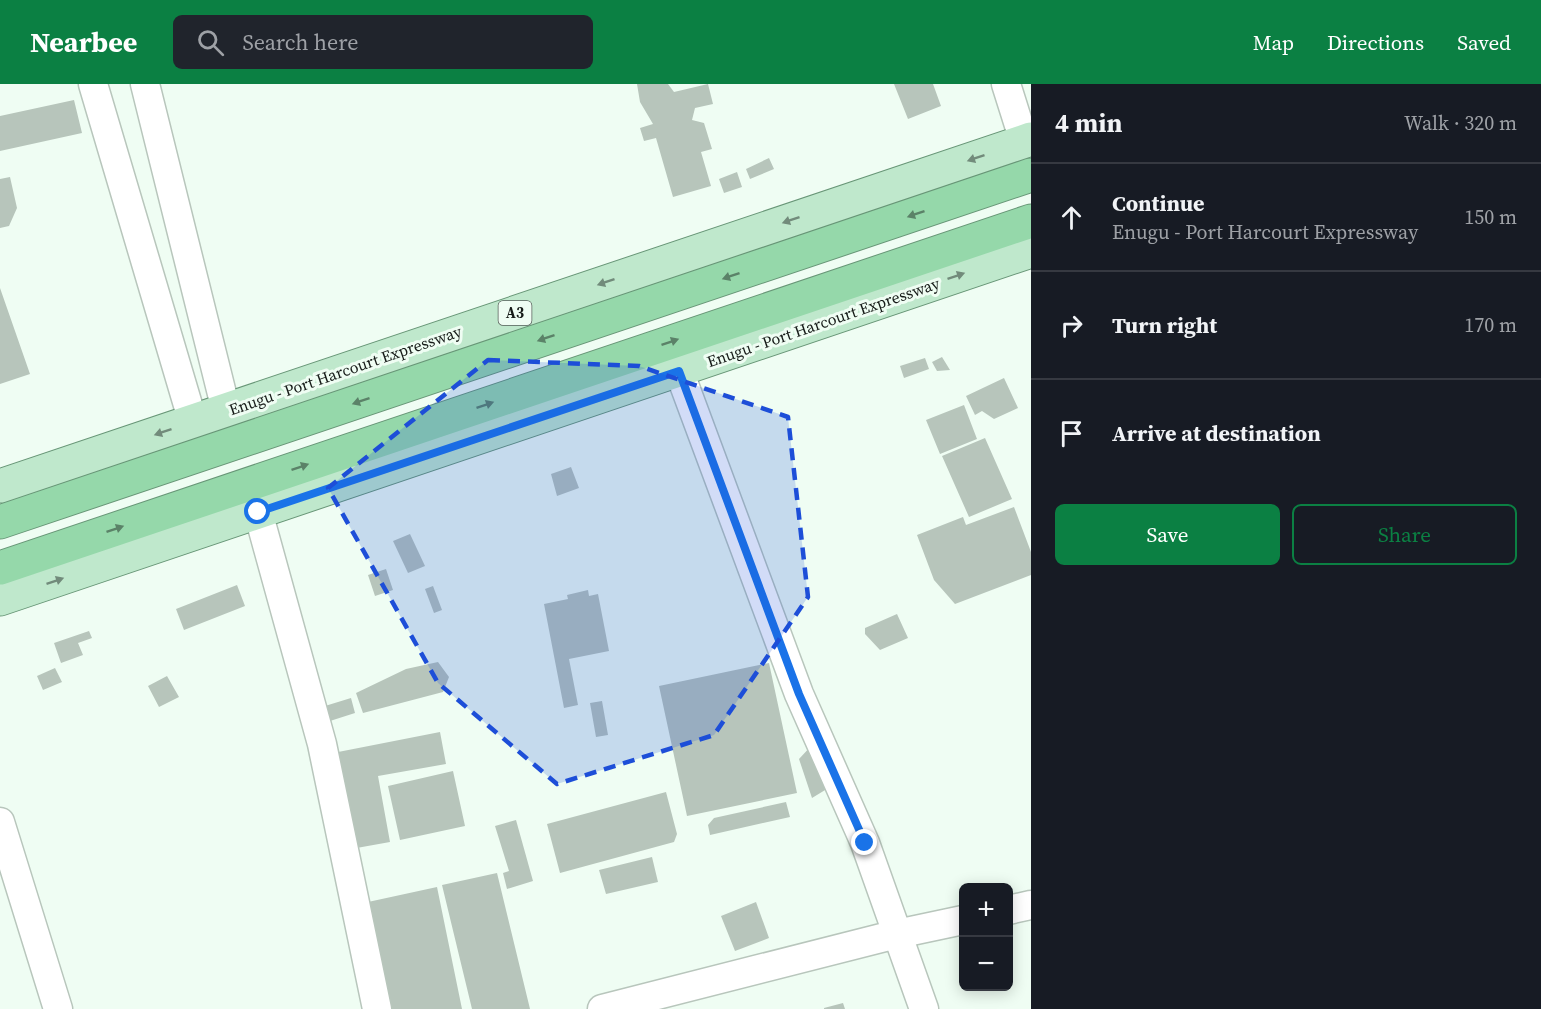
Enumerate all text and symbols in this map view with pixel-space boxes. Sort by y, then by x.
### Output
search box [173,15,593,69]
text: Nearbee [30,23,137,61]
icon: search [194,26,227,59]
text: Search here [242,27,358,57]
text: Map [1253,28,1294,57]
text: Directions [1327,28,1424,57]
text: Saved [1457,28,1511,57]
text: 4 min [1055,105,1122,141]
text: Walk · 320 m [1404,109,1517,137]
one-way arrow [966,153,984,163]
text: Continue [1112,188,1205,218]
icon: ahead [1055,201,1088,234]
text: 150 m [1464,203,1517,231]
one-way arrow [907,210,925,219]
one-way arrow [782,216,800,225]
text: Enugu - Port Harcourt Expressway [1112,218,1418,246]
street label: Enugu - Port Harcourt Expressway [704,271,943,372]
one-way arrow [947,271,965,281]
one-way arrow [722,272,740,282]
one-way arrow [597,278,615,288]
road number: A3 [498,301,532,325]
icon: right [1055,309,1088,342]
text: Turn right [1112,310,1217,340]
text: 170 m [1464,311,1517,339]
street label: Enugu - Port Harcourt Expressway [226,319,465,420]
one-way arrow [537,334,555,344]
one-way arrow [661,337,679,347]
one-way arrow [352,396,370,406]
one-way arrow [476,399,494,409]
icon: arrive [1055,417,1088,450]
text: Arrive at destination [1112,418,1321,448]
one-way arrow [153,427,171,437]
one-way arrow [291,462,309,471]
route start [244,498,270,524]
button: Save [1055,504,1280,565]
button: Share [1292,504,1517,565]
one-way arrow [106,524,124,533]
one-way arrow [46,575,64,585]
route end [851,829,877,855]
map controls [959,883,1013,991]
button: + [959,883,1013,937]
button: − [959,937,1013,991]

